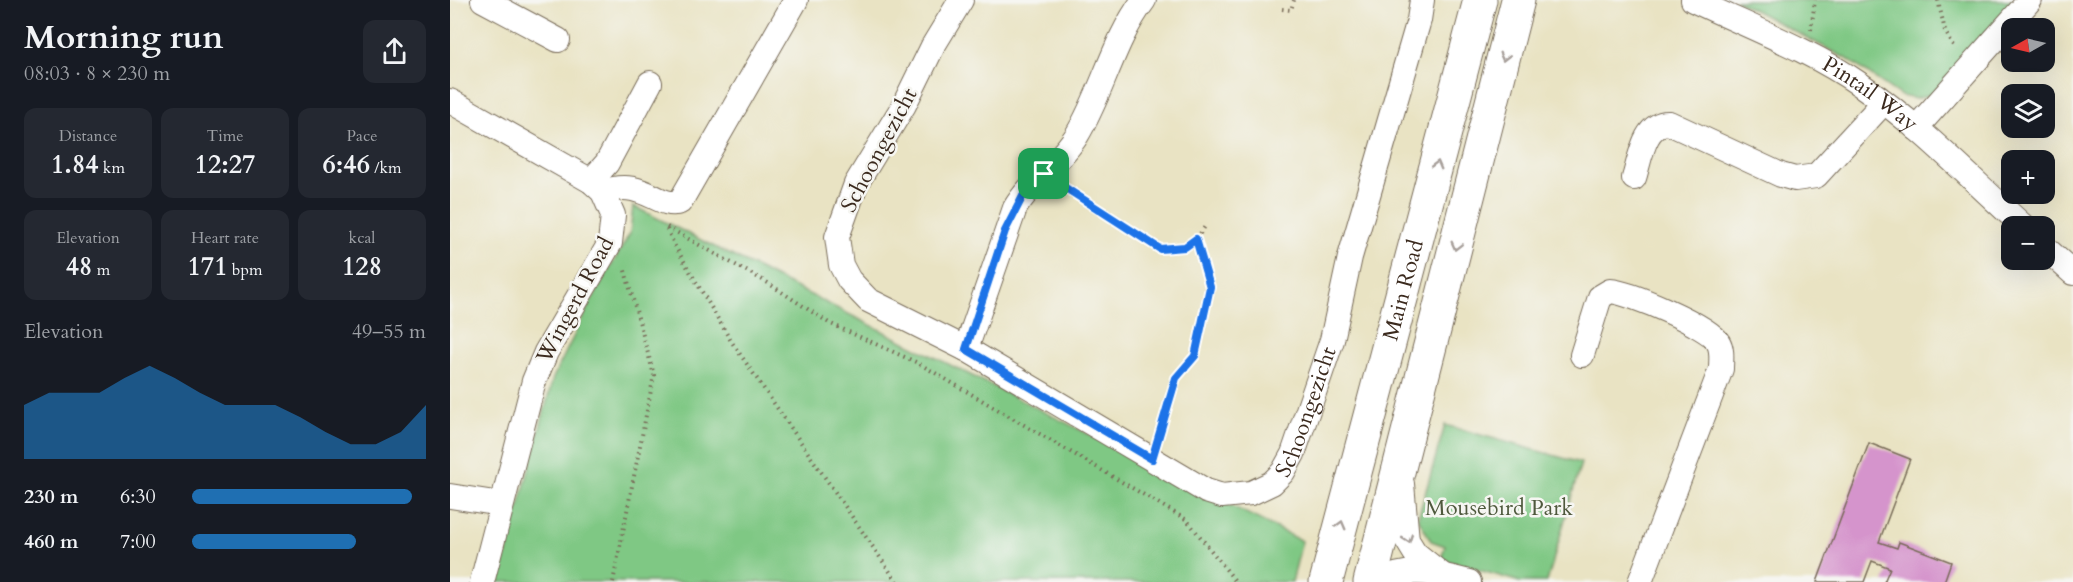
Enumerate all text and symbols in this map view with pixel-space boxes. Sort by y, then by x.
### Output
text: Morning run [24,15,224,60]
north arrow [2001,18,2055,72]
map controls [2001,18,2055,270]
button: share [363,20,426,83]
street label: Pintail Way [1817,49,1925,138]
one-way arrow [1498,52,1511,62]
text: 08:03 · 8 × 230 m [24,60,170,87]
street label: Schoongezicht [834,83,924,217]
button: layers [2001,84,2055,138]
text: Distance [59,125,117,147]
text: Time [206,125,244,147]
text: Pace [347,125,377,147]
text: 1.84 [51,147,99,182]
text: 12:27 [195,147,255,182]
text: 6:46 [322,147,370,182]
pin [1018,148,1069,199]
button: + [2001,150,2055,204]
text: km [99,157,125,179]
text: /km [370,157,402,179]
icon: arrive [1027,157,1060,190]
one-way arrow [1429,160,1442,170]
button: − [2001,216,2055,270]
text: Elevation [56,227,120,249]
text: Heart rate [191,227,259,249]
text: kcal [349,227,375,249]
street label: Wingerd Road [529,231,621,369]
street label: Main Road [1376,236,1431,344]
one-way arrow [1450,241,1463,251]
text: 48 [66,249,92,284]
text: 171 [188,249,228,284]
text: 128 [342,249,382,284]
text: m [92,259,110,281]
text: bpm [228,259,262,281]
text: Elevation [24,318,103,345]
text: 49–55 m [352,318,426,345]
street label: Schoongezicht [1268,343,1344,483]
text: 230 m [24,483,79,510]
text: 6:30 [120,483,156,510]
park label: Mousebird Park [1425,493,1573,523]
one-way arrow [1334,521,1346,531]
text: 460 m [24,528,79,555]
text: 7:00 [120,528,156,555]
one-way arrow [1401,533,1414,544]

